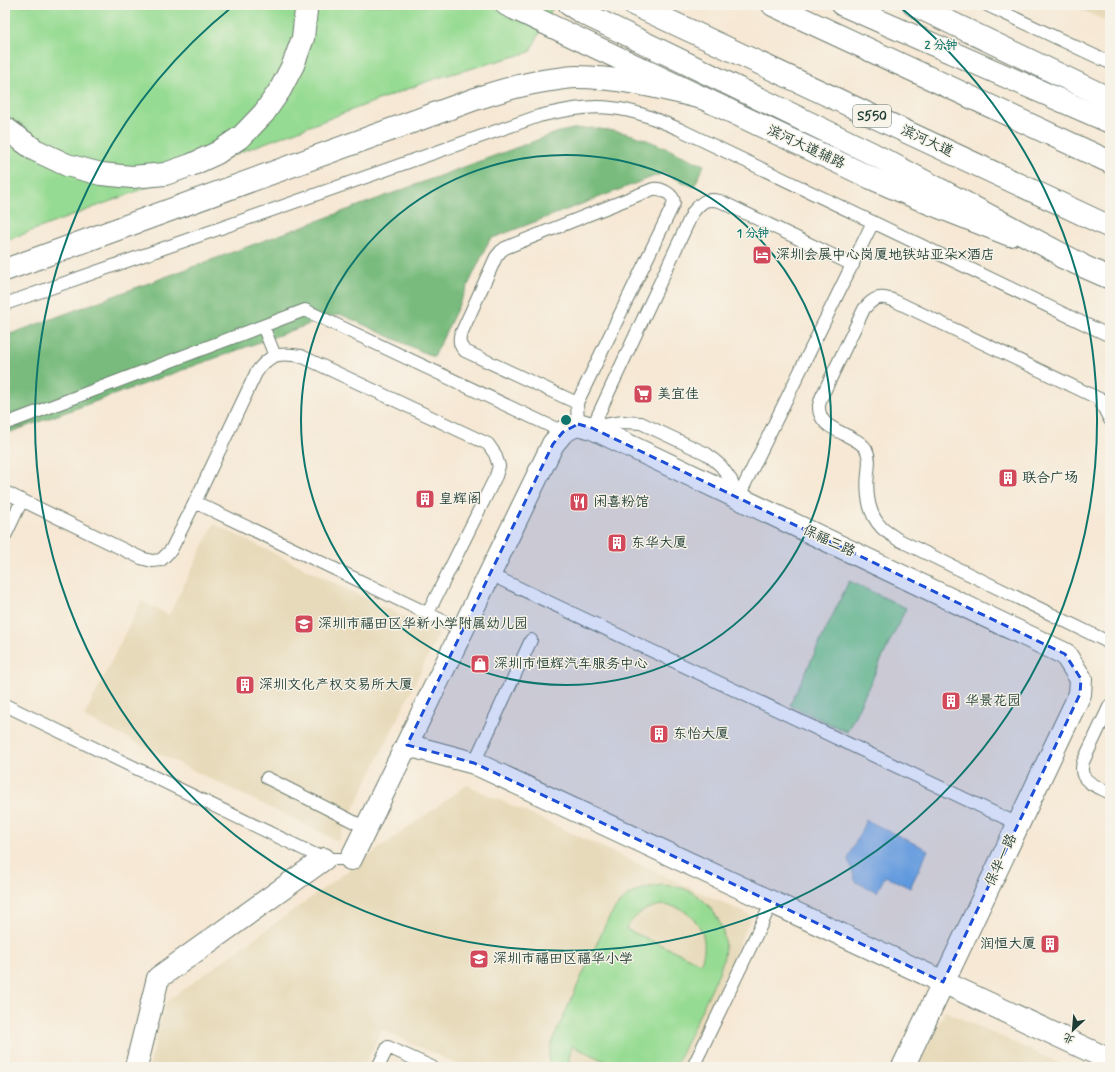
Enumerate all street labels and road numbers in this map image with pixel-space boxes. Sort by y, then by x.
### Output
road number: S550 [853,105,891,127]
street label: 滨河大道辅路 [764,121,848,173]
street label: 滨河大道 [898,121,956,161]
street label: 保福三路 [800,521,858,561]
street label: 保华一路 [981,831,1021,889]

